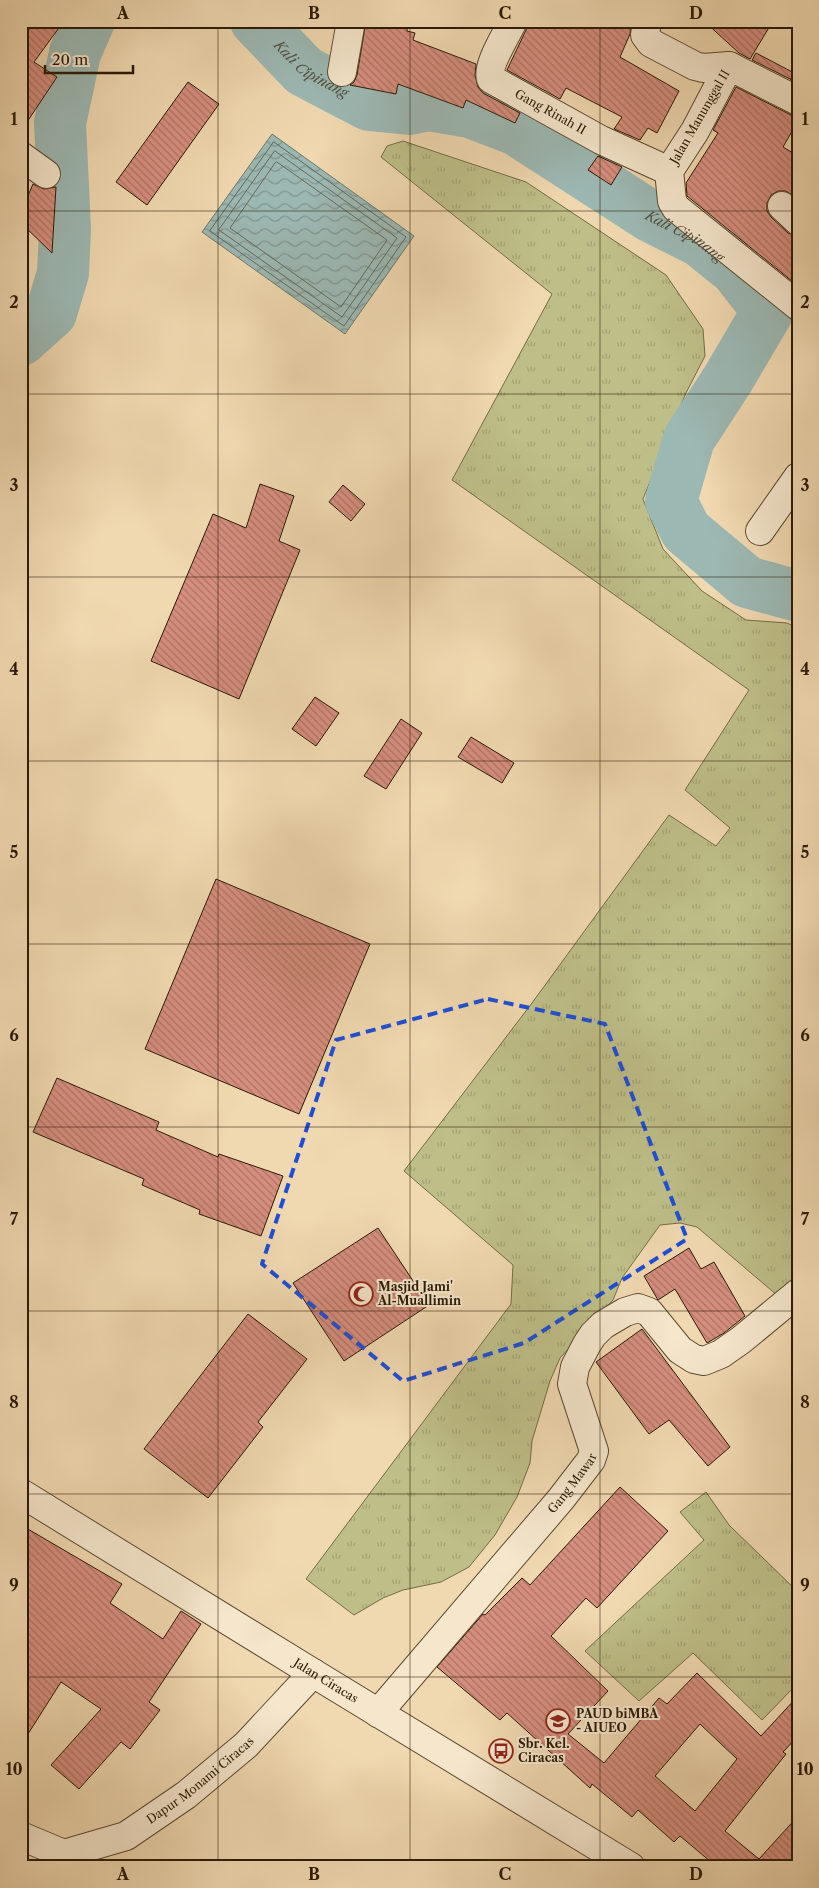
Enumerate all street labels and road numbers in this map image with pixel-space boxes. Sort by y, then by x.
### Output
street label: Jalan Manunggal II [665,67,733,168]
street label: Gang Rinah II [512,86,589,137]
street label: Gang Mawar [544,1452,600,1516]
street label: Jalan Ciracas [289,1654,361,1706]
street label: Dapur Monami Ciracas [144,1734,257,1827]

